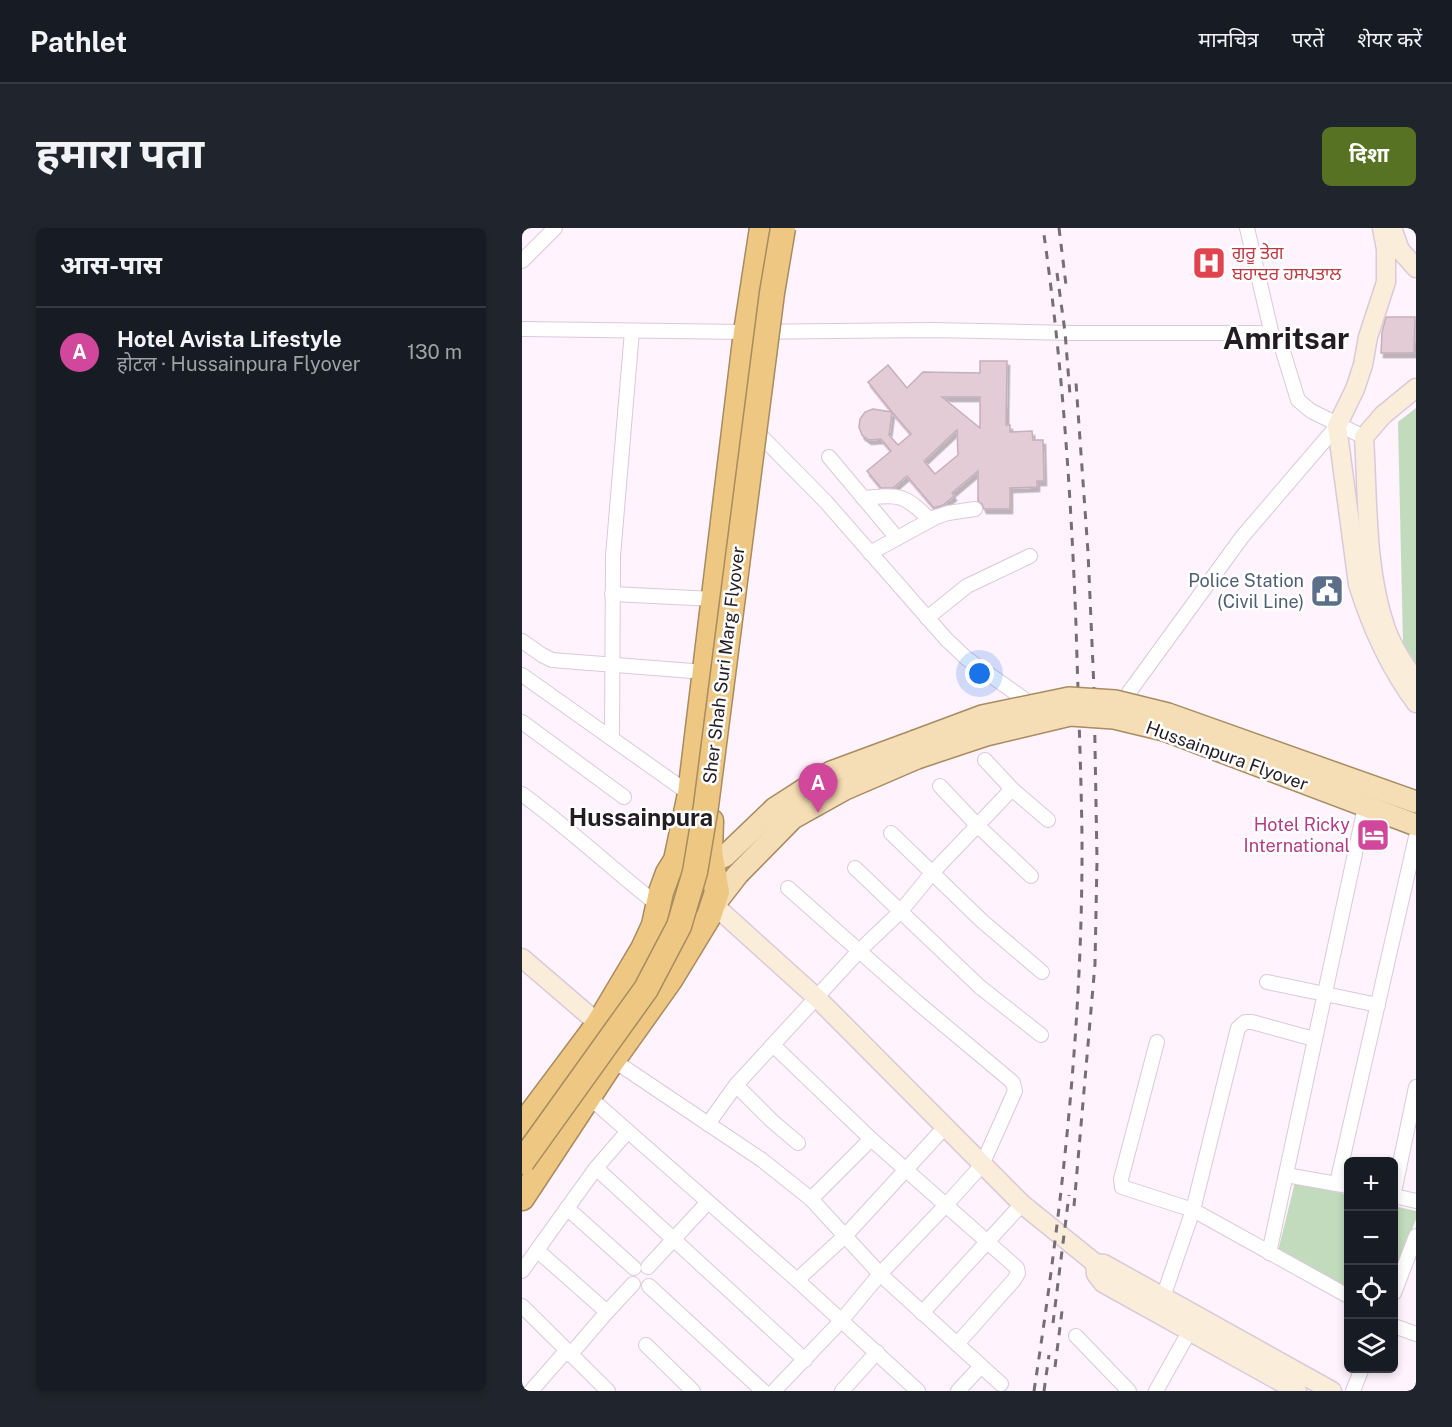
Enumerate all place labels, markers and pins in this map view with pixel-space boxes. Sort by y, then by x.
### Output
place label: ਗੁਰੂ ਤੇਗ ਬਹਾਦਰ ਹਸਪਤਾਲ [1231,242,1342,284]
hospital icon: ਗੁਰੂ ਤੇਗ ਬਹਾਦਰ ਹਸਪਤਾਲ [1191,245,1227,281]
place label: Police Station (Civil Line) [1188,570,1304,612]
public building icon: Police Station (Civil Line) [1309,573,1345,609]
pin: A [798,764,838,813]
place label: Hotel Ricky International [1244,814,1350,856]
hotel icon: Hotel Ricky International [1355,817,1391,853]

